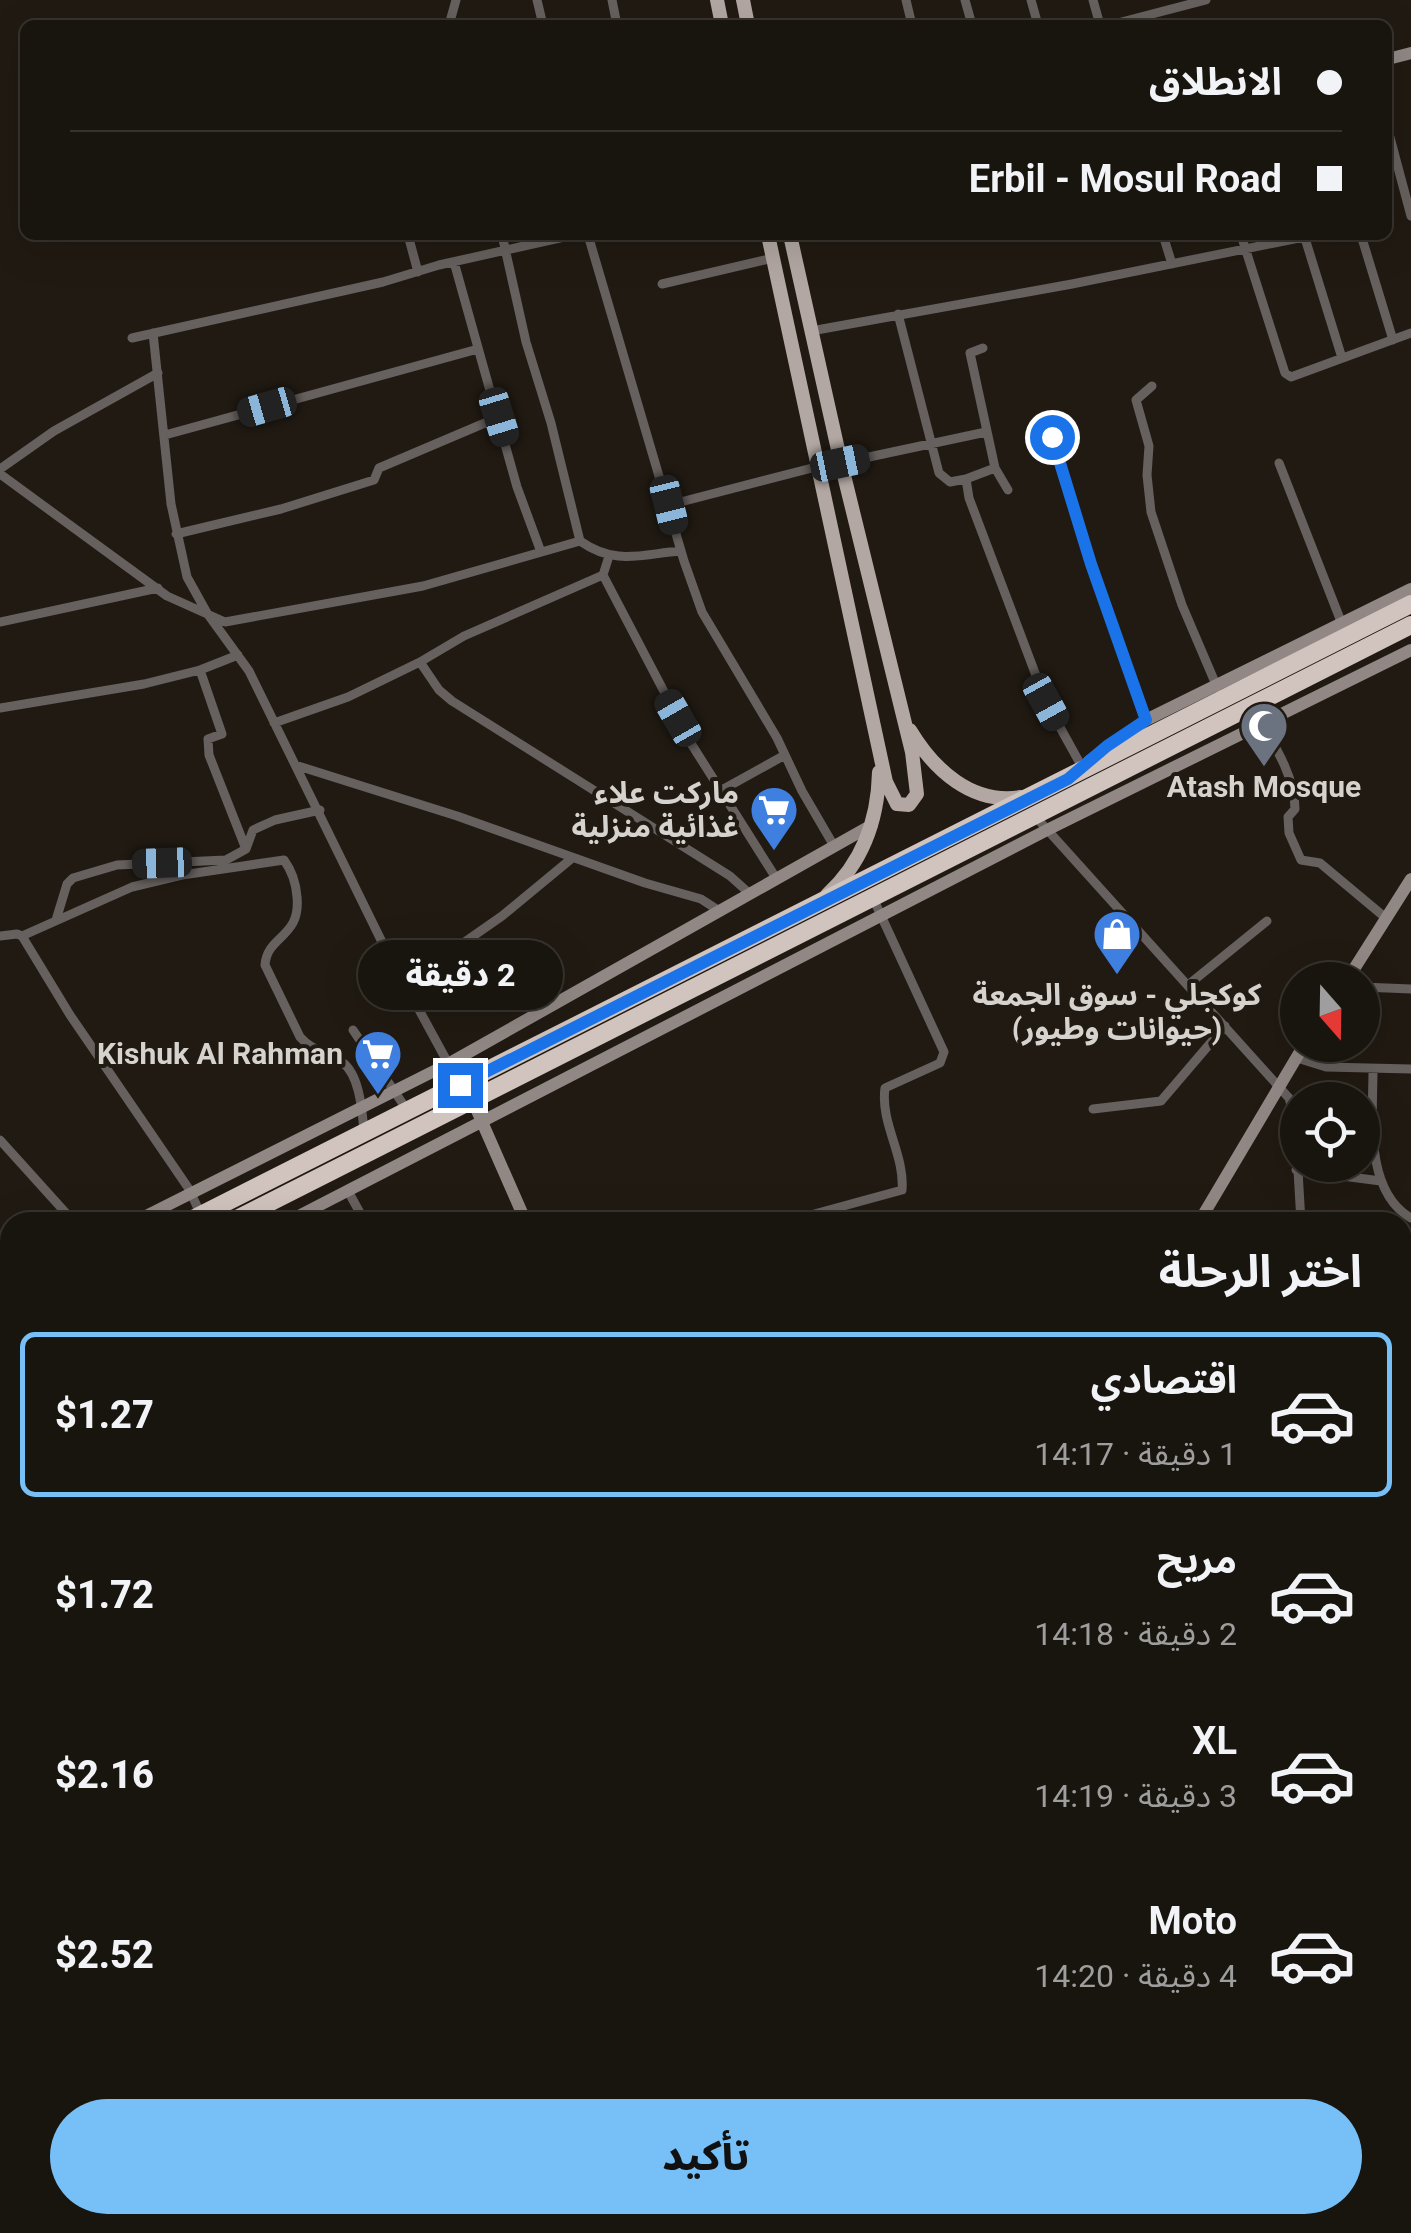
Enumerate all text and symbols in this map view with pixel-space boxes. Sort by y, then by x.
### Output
text: الانطلاق [1149,60,1282,104]
text: Erbil - Mosul Road [969,157,1282,201]
car [234,384,300,430]
car [476,384,522,450]
route start [1030,415,1075,460]
car [808,442,872,484]
car [647,472,691,538]
car [1018,668,1074,736]
car [650,685,706,751]
mosque icon: Atash Mosque [1238,700,1290,768]
place label: Atash Mosque [1167,769,1361,804]
place label: ماركت علاء غذائية منزلية [571,775,739,844]
supermarket icon: ماركت علاء غذائية منزلية [748,784,800,852]
car [131,847,193,879]
shop icon: كوكجلي - سوق الجمعة (حيوانات وطيور) [1091,908,1143,976]
callout: 2 دقيقة [358,940,562,1010]
text: 2 دقيقة [406,956,515,994]
north arrow [1280,962,1380,1062]
map controls [1280,962,1380,1182]
place label: كوكجلي - سوق الجمعة (حيوانات وطيور) [973,977,1262,1046]
supermarket icon: Kishuk Al Rahman [352,1028,404,1096]
place label: Kishuk Al Rahman [97,1036,343,1071]
route end [438,1063,483,1108]
button: locate [1280,1082,1380,1182]
text: اختر الرحلة [1159,1245,1362,1298]
text: اقتصادي [1091,1358,1237,1402]
icon: car [1267,1370,1357,1460]
text: $1.27 [55,1393,154,1437]
text: 1 دقيقة · 14:17 [1034,1435,1237,1473]
text: مريح [1157,1538,1237,1582]
icon: car [1267,1550,1357,1640]
text: $1.72 [55,1573,154,1617]
text: 2 دقيقة · 14:18 [1034,1615,1237,1653]
text: XL [1192,1719,1237,1763]
icon: car [1267,1730,1357,1820]
text: $2.16 [55,1753,154,1797]
text: 3 دقيقة · 14:19 [1034,1777,1237,1815]
text: Moto [1148,1899,1237,1943]
icon: car [1267,1910,1357,2000]
text: $2.52 [55,1933,154,1977]
text: 4 دقيقة · 14:20 [1034,1957,1237,1995]
button: تأكيد [50,2099,1362,2214]

